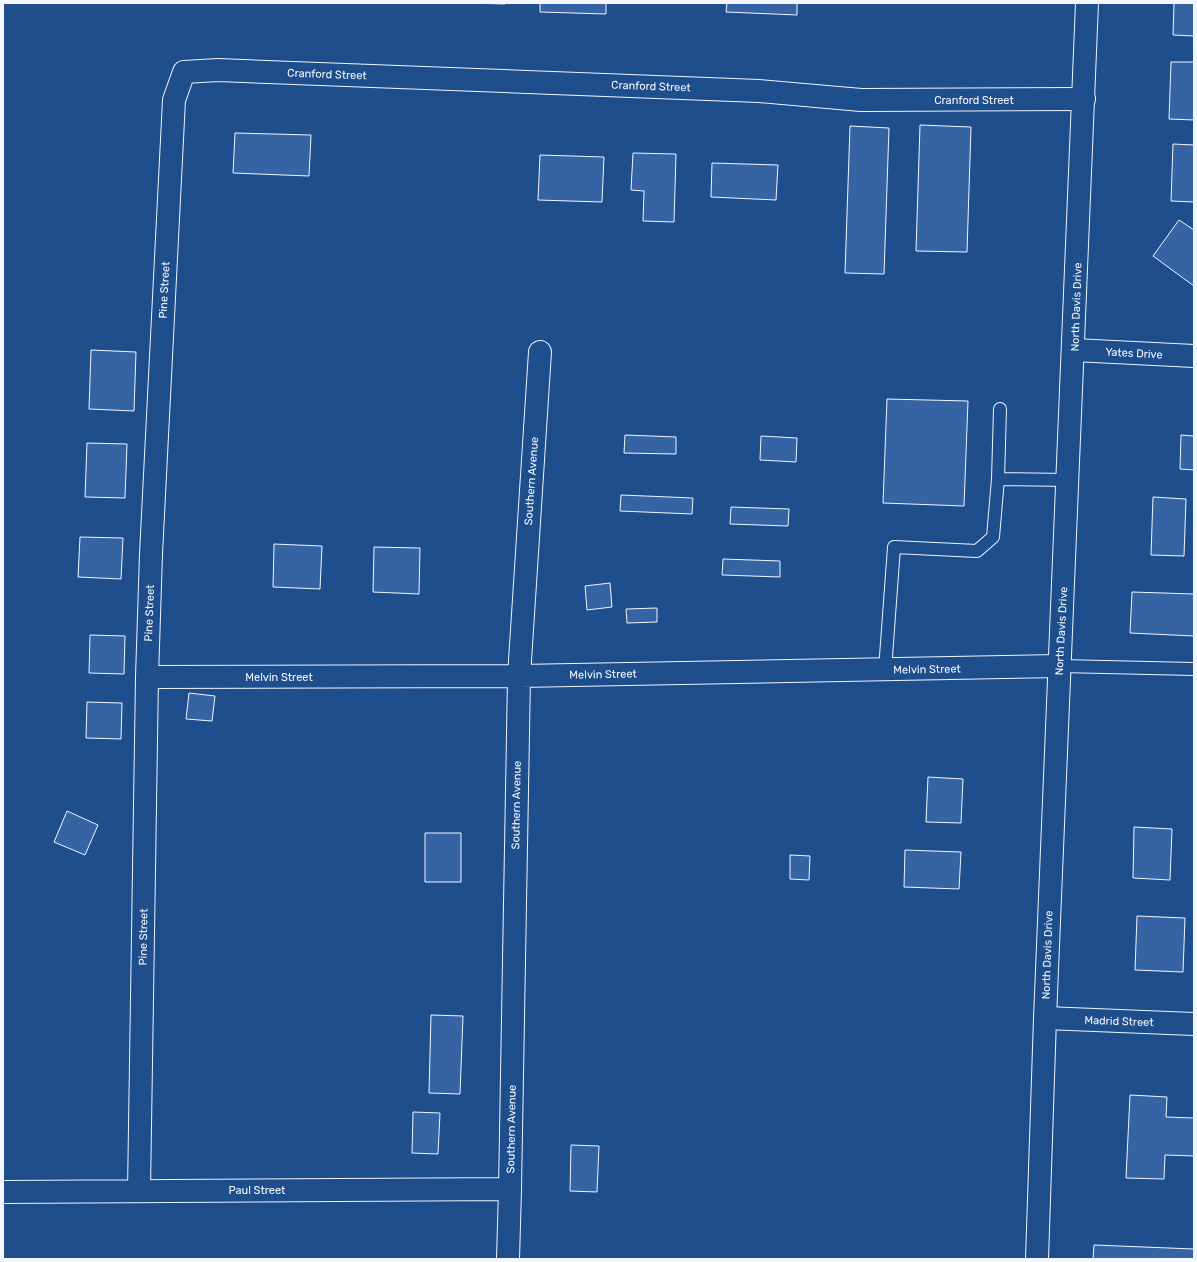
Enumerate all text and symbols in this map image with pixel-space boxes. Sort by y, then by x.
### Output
street label: Cranford Street [287,67,368,82]
street label: Cranford Street [611,79,692,94]
street label: Cranford Street [934,94,1014,107]
street label: Pine Street [157,261,173,319]
street label: North Davis Drive [1068,262,1085,352]
street label: Yates Drive [1105,346,1163,361]
street label: Southern Avenue [522,436,541,526]
street label: Pine Street [142,584,157,642]
street label: North Davis Drive [1053,586,1070,676]
street label: Melvin Street [893,662,962,677]
street label: Melvin Street [569,667,638,682]
street label: Melvin Street [245,671,313,684]
street label: Southern Avenue [509,761,524,849]
street label: Pine Street [137,908,151,966]
street label: North Davis Drive [1039,910,1056,1000]
street label: Madrid Street [1084,1014,1155,1029]
street label: Southern Avenue [504,1085,519,1173]
street label: Paul Street [229,1184,286,1197]

